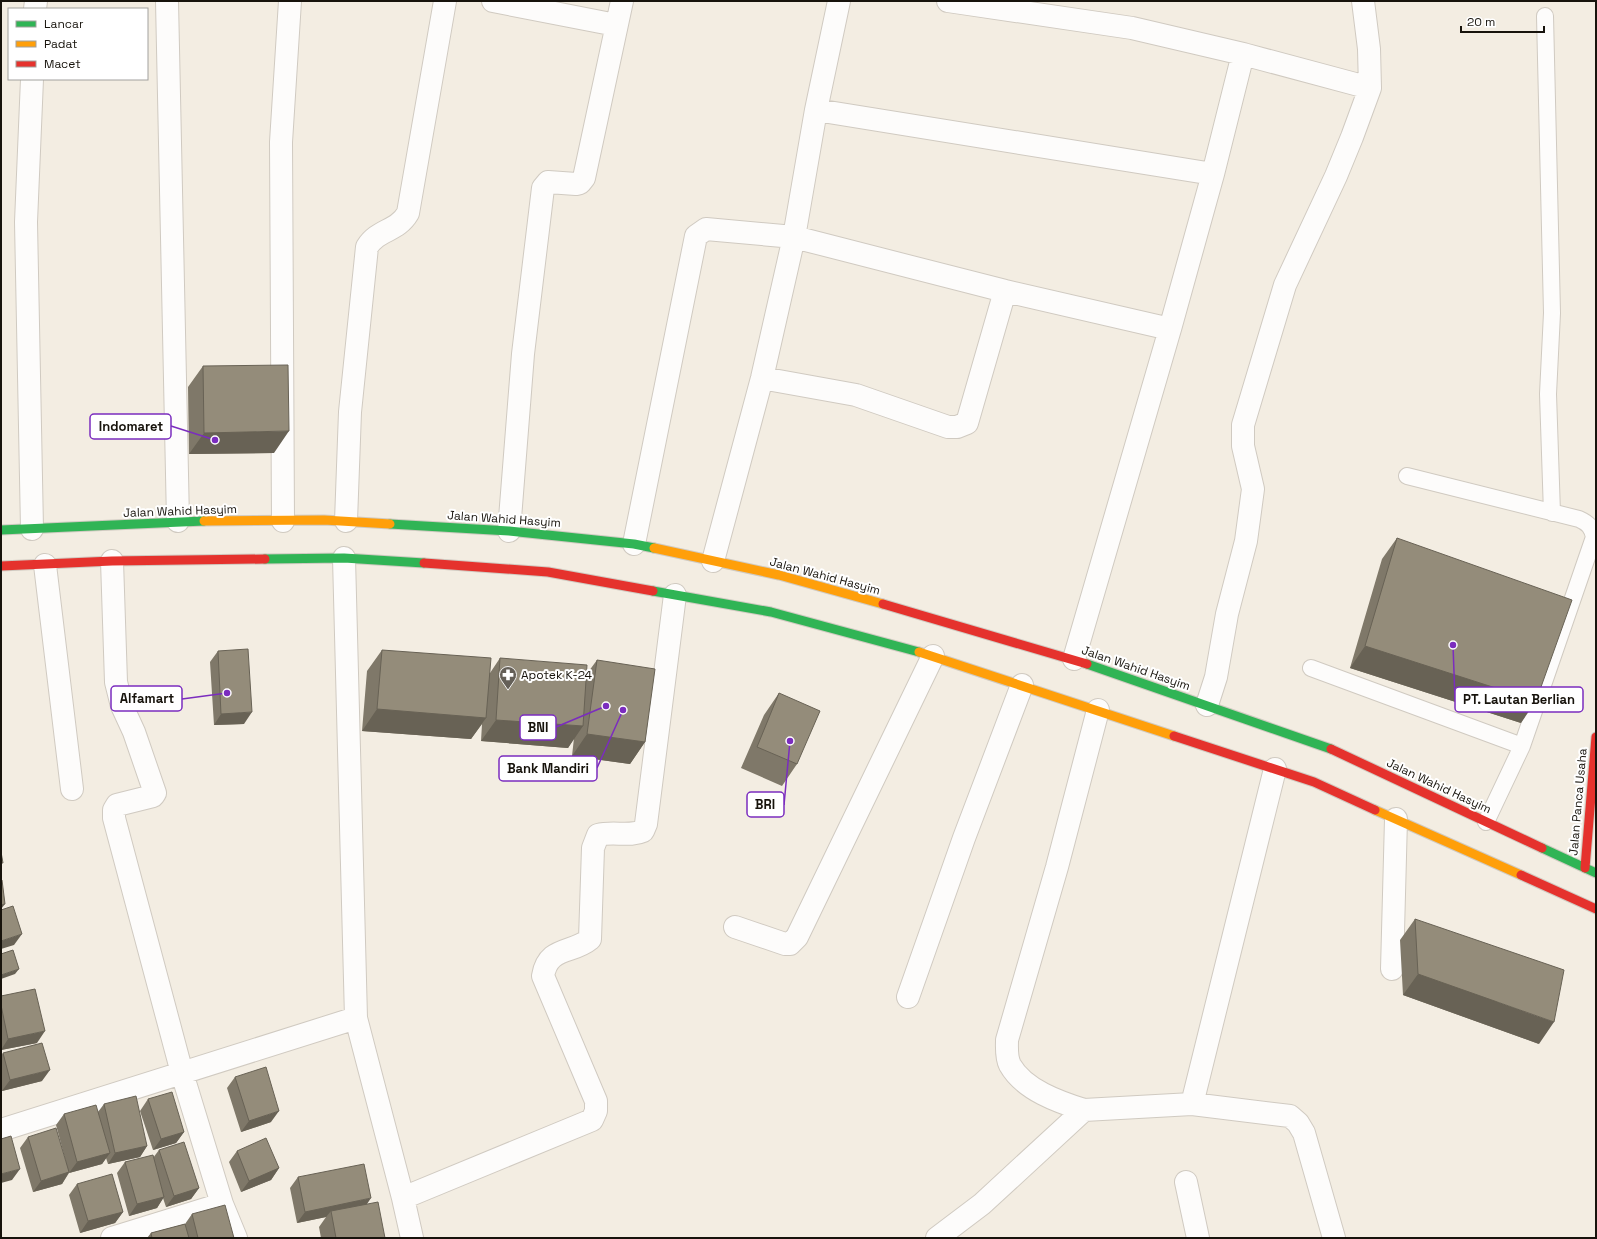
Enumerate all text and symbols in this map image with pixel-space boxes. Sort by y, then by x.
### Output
legend [8,8,148,80]
scale bar [1461,8,1544,34]
text: 20 m [1467,14,1495,30]
text: Lancar [44,16,84,32]
text: Padat [44,36,78,52]
text: Macet [44,56,81,72]
callout: Indomaret [90,414,171,439]
text: Indomaret [99,418,163,435]
street label: Jalan Wahid Hasyim [123,501,237,521]
street label: Jalan Wahid Hasyim [447,507,561,531]
street label: Jalan Wahid Hasyim [768,554,882,598]
street label: Jalan Wahid Hasyim [1080,642,1192,694]
pharmacy icon: Apotek K-24 [498,665,518,690]
place label: Apotek K-24 [521,667,593,683]
callout: Alfamart [111,686,182,711]
callout: PT. Lautan Berlian [1455,687,1583,712]
text: Alfamart [120,690,174,707]
text: PT. Lautan Berlian [1463,691,1575,708]
callout: BNI [520,715,556,740]
text: BNI [528,719,548,736]
street label: Jalan Panca Usaha [1565,747,1591,856]
street label: Jalan Wahid Hasyim [1384,755,1494,817]
callout: Bank Mandiri [499,756,597,781]
text: Bank Mandiri [507,760,589,777]
callout: BRI [747,792,784,817]
text: BRI [755,796,775,813]

